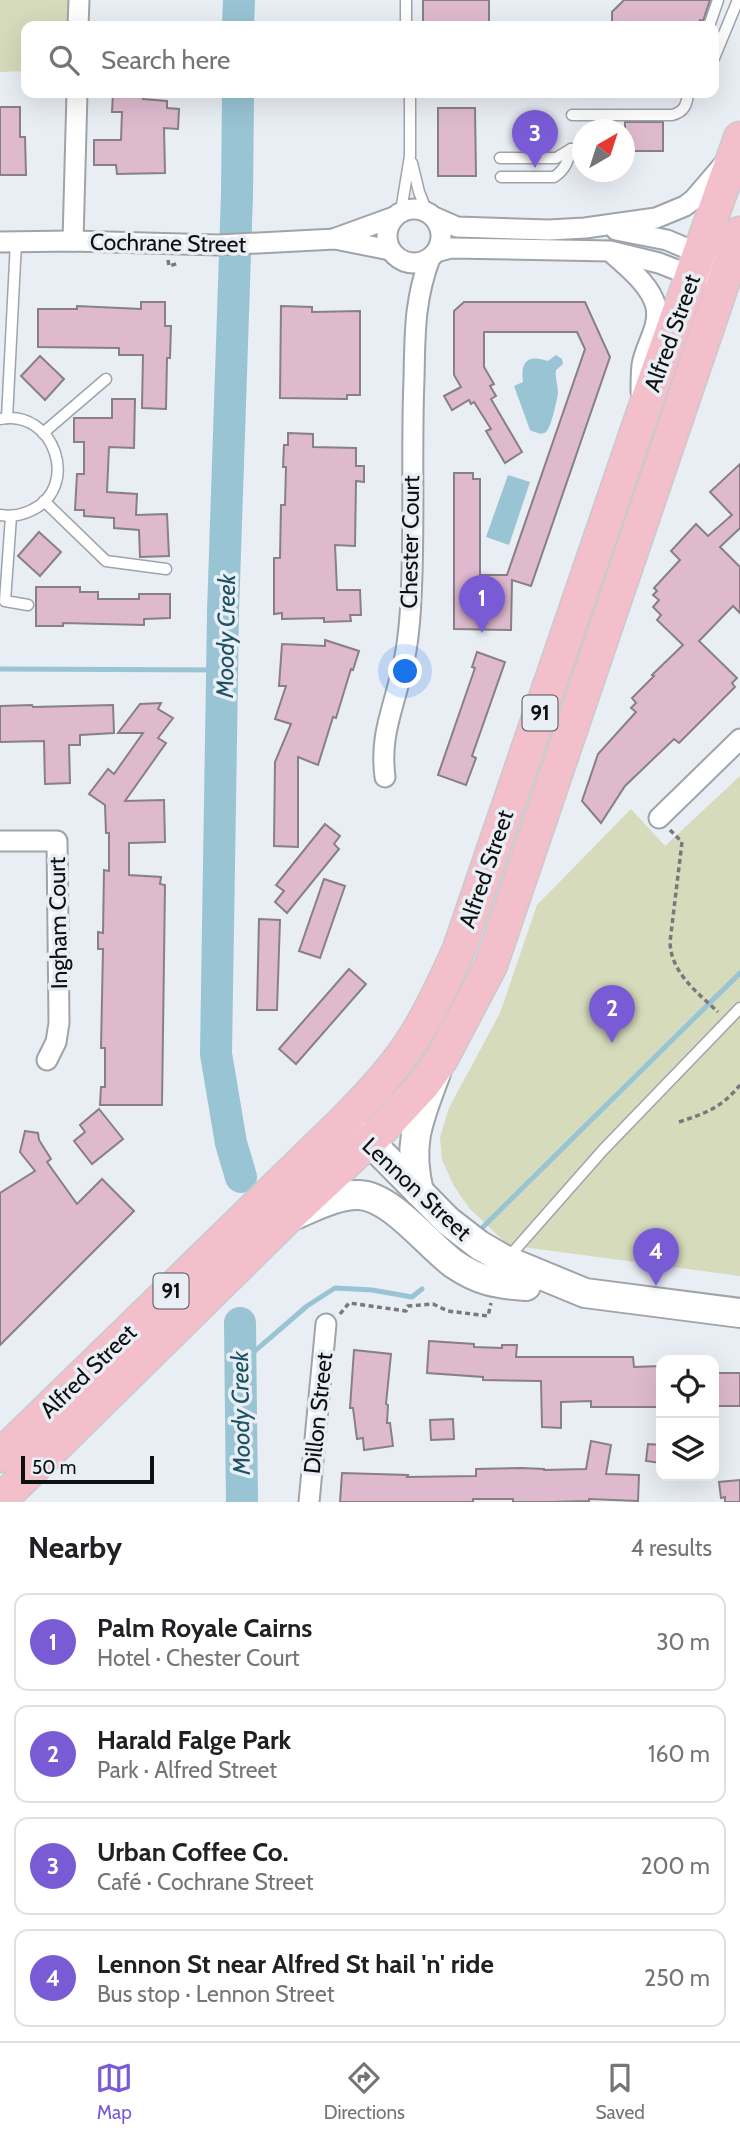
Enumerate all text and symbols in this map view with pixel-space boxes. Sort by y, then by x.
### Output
search box [21,21,719,98]
icon: search [45,41,83,79]
text: Search here [101,44,230,76]
pin: 3 [512,110,558,168]
north arrow [572,119,635,182]
street label: Cochrane Street [90,228,247,258]
street label: Alfred Street [638,270,706,396]
street label: Chester Court [395,475,425,609]
water label: Moody Creek [210,573,241,699]
pin: 1 [459,575,505,633]
your location [388,654,422,688]
road number: 91 [522,696,558,730]
street label: Alfred Street [453,806,519,932]
street label: Ingham Court [43,856,73,989]
pin: 2 [589,985,635,1043]
street label: Lennon Street [357,1132,477,1247]
pin: 4 [633,1228,679,1286]
road number: 91 [154,1274,188,1308]
street label: Alfred Street [34,1318,142,1424]
water label: Moody Creek [225,1350,256,1476]
street label: Dillon Street [298,1351,338,1475]
map controls [656,1355,719,1481]
button: locate [656,1355,719,1418]
button: layers [656,1418,719,1481]
scale bar [21,1453,154,1485]
text: 50 m [32,1456,76,1479]
text: Nearby [28,1529,122,1566]
text: 4 results [631,1534,712,1562]
text: Palm Royale Cairns [97,1612,312,1644]
text: 1 [49,1628,57,1656]
text: 30 m [656,1628,710,1656]
text: Hotel · Chester Court [97,1644,299,1672]
text: Harald Falge Park [97,1724,291,1756]
text: 2 [47,1740,59,1768]
text: 160 m [648,1740,710,1768]
text: Park · Alfred Street [97,1756,277,1784]
text: Urban Coffee Co. [97,1836,288,1868]
text: 3 [47,1852,59,1880]
text: 200 m [640,1852,710,1880]
text: Café · Cochrane Street [97,1868,314,1896]
text: Lennon St near Alfred St hail 'n' ride [97,1948,494,1980]
text: 4 [46,1964,60,1992]
text: 250 m [644,1964,710,1992]
text: Bus stop · Lennon Street [97,1980,334,2008]
tab: Map [95,2059,133,2124]
tab: Directions [324,2059,405,2124]
tab: Saved [595,2059,645,2124]

